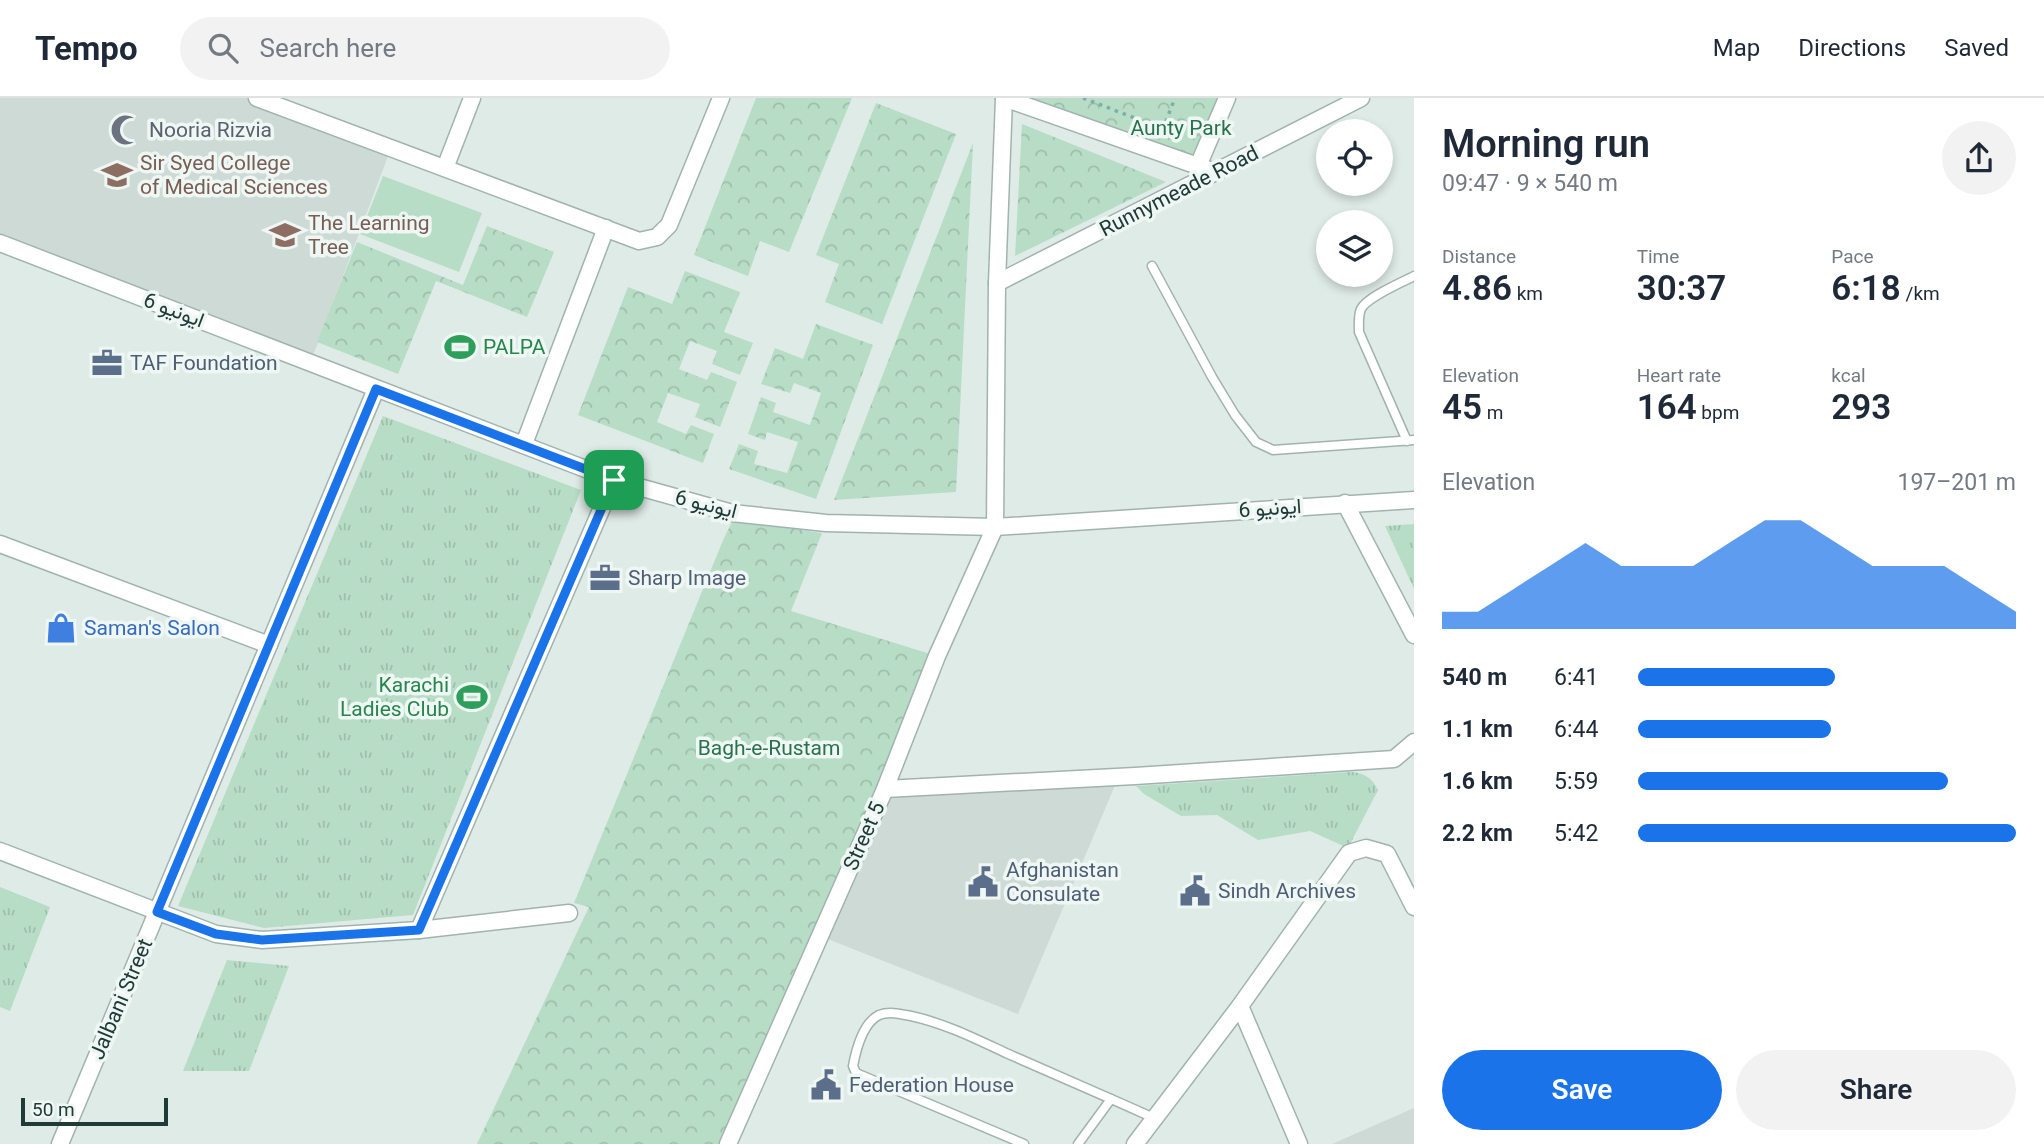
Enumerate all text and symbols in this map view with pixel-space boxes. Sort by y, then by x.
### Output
search box [180,17,670,80]
text: Tempo [35,29,138,68]
icon: search [204,29,242,67]
text: Search here [260,33,396,63]
text: Map [1713,34,1760,62]
text: Directions [1798,34,1906,62]
text: Saved [1944,34,2009,62]
mosque icon: Nooria Rizvia [109,113,143,147]
park label: Aunty Park [1130,116,1232,140]
place label: Nooria Rizvia [149,118,272,142]
map controls [1316,119,1393,287]
button: locate [1316,119,1393,196]
button: share [1942,121,2016,195]
text: Morning run [1442,122,1650,166]
street label: Runnymeade Road [1096,141,1262,241]
place label: Sir Syed College of Medical Sciences [140,151,328,199]
school or university icon: Sir Syed College of Medical Sciences [100,158,134,192]
text: 09:47 · 9 × 540 m [1442,170,1618,197]
button: layers [1316,210,1393,287]
place label: The Learning Tree [308,211,430,259]
school or university icon: The Learning Tree [268,218,302,252]
text: Distance [1442,245,1516,268]
text: Time [1637,245,1679,268]
text: Pace [1831,245,1874,268]
text: 4.86 [1442,268,1512,309]
text: 30:37 [1637,268,1726,309]
text: 6:18 [1831,268,1901,309]
text: km [1512,282,1543,305]
text: /km [1901,282,1940,305]
street label: ایونیو 6 [140,288,208,333]
sports icon: PALPA [443,330,477,364]
place label: PALPA [483,335,546,359]
office icon: TAF Foundation [90,346,124,380]
place label: TAF Foundation [130,351,278,375]
text: Elevation [1442,364,1519,387]
text: Heart rate [1637,364,1721,387]
text: kcal [1831,364,1866,387]
text: 45 [1442,387,1482,428]
text: 164 [1637,387,1697,428]
text: 293 [1831,387,1891,428]
text: m [1482,401,1503,424]
text: bpm [1697,401,1739,424]
pin [584,450,644,510]
icon: arrive [595,461,633,499]
text: Elevation [1442,469,1535,496]
text: 197–201 m [1897,469,2016,496]
street label: ایونیو 6 [672,485,739,524]
street label: ایونیو 6 [1238,494,1302,523]
office icon: Sharp Image [588,561,622,595]
place label: Sharp Image [628,566,746,590]
shop icon: Saman's Salon [44,611,78,645]
place label: Saman's Salon [84,616,220,640]
text: 540 m [1442,664,1507,691]
text: 6:41 [1554,664,1598,691]
place label: Karachi Ladies Club [340,673,449,721]
sports icon: Karachi Ladies Club [455,680,489,714]
text: 1.1 km [1442,716,1513,743]
text: 6:44 [1554,716,1598,743]
park label: Bagh-e-Rustam [698,736,840,760]
text: 1.6 km [1442,768,1513,795]
text: 5:59 [1554,768,1598,795]
street label: Street 5 [838,798,890,874]
text: 2.2 km [1442,820,1513,847]
text: 5:42 [1554,820,1598,847]
place label: Afghanistan Consulate [1006,858,1119,906]
public building icon: Afghanistan Consulate [966,865,1000,899]
public building icon: Sindh Archives [1178,874,1212,908]
place label: Sindh Archives [1218,879,1356,903]
street label: Jalbani Street [85,935,157,1063]
button: Save [1442,1050,1722,1130]
button: Share [1736,1050,2016,1130]
public building icon: Federation House [809,1068,843,1102]
place label: Federation House [849,1073,1014,1097]
scale bar [21,1095,168,1127]
text: 50 m [32,1098,75,1121]

